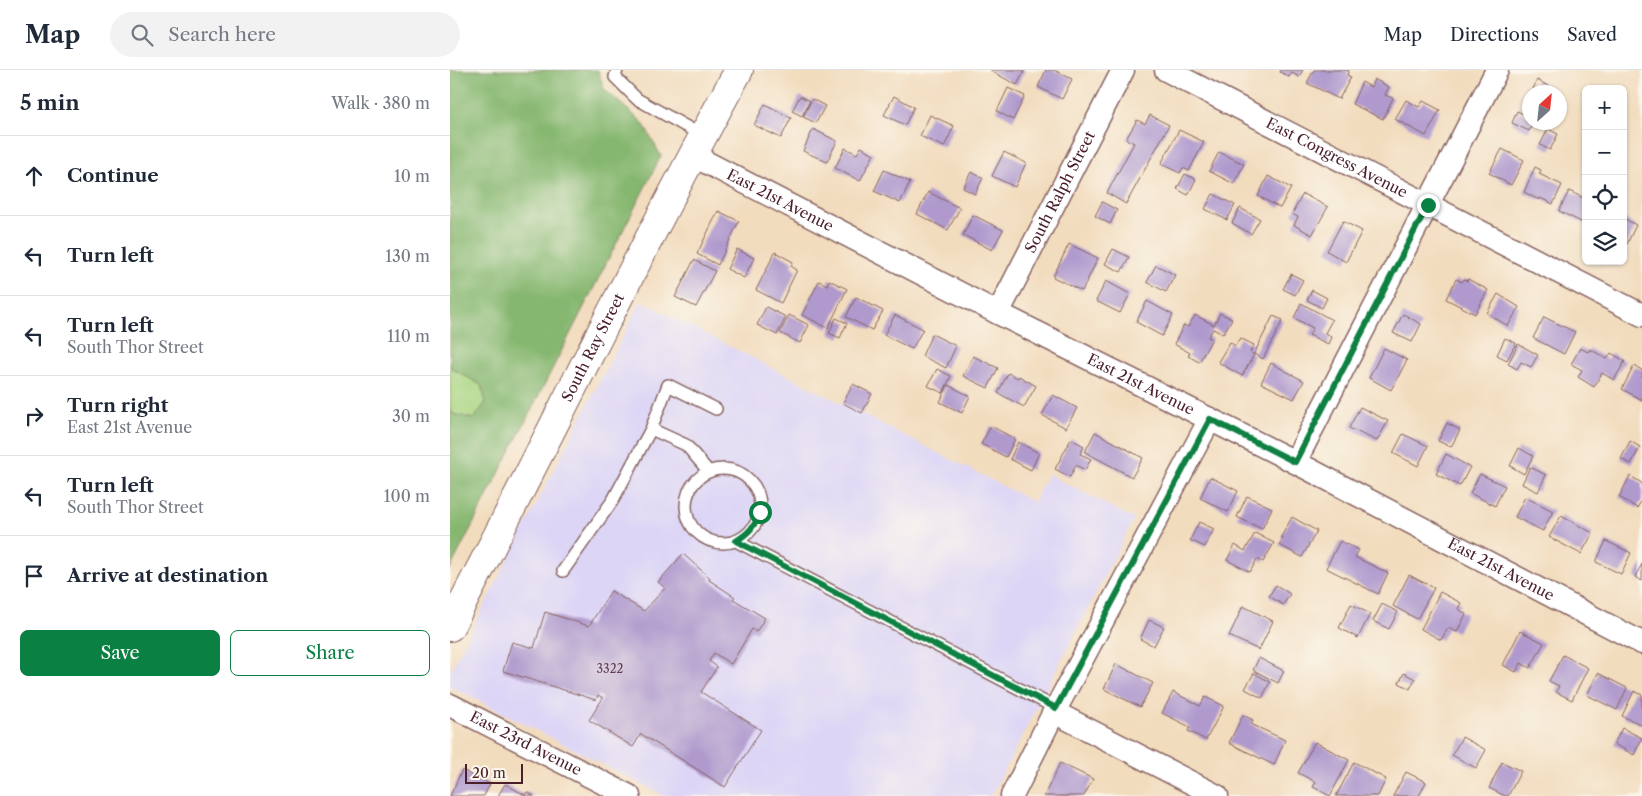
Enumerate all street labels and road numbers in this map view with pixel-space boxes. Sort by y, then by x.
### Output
street label: East Congress Avenue [1263,113,1411,202]
street label: South Ralph Street [1021,127,1099,256]
street label: East 21st Avenue [724,165,837,235]
street label: South Ray Street [557,289,629,405]
street label: East 21st Avenue [1084,349,1198,419]
street label: East 21st Avenue [1445,533,1558,605]
street label: East 23rd Avenue [467,707,585,779]

